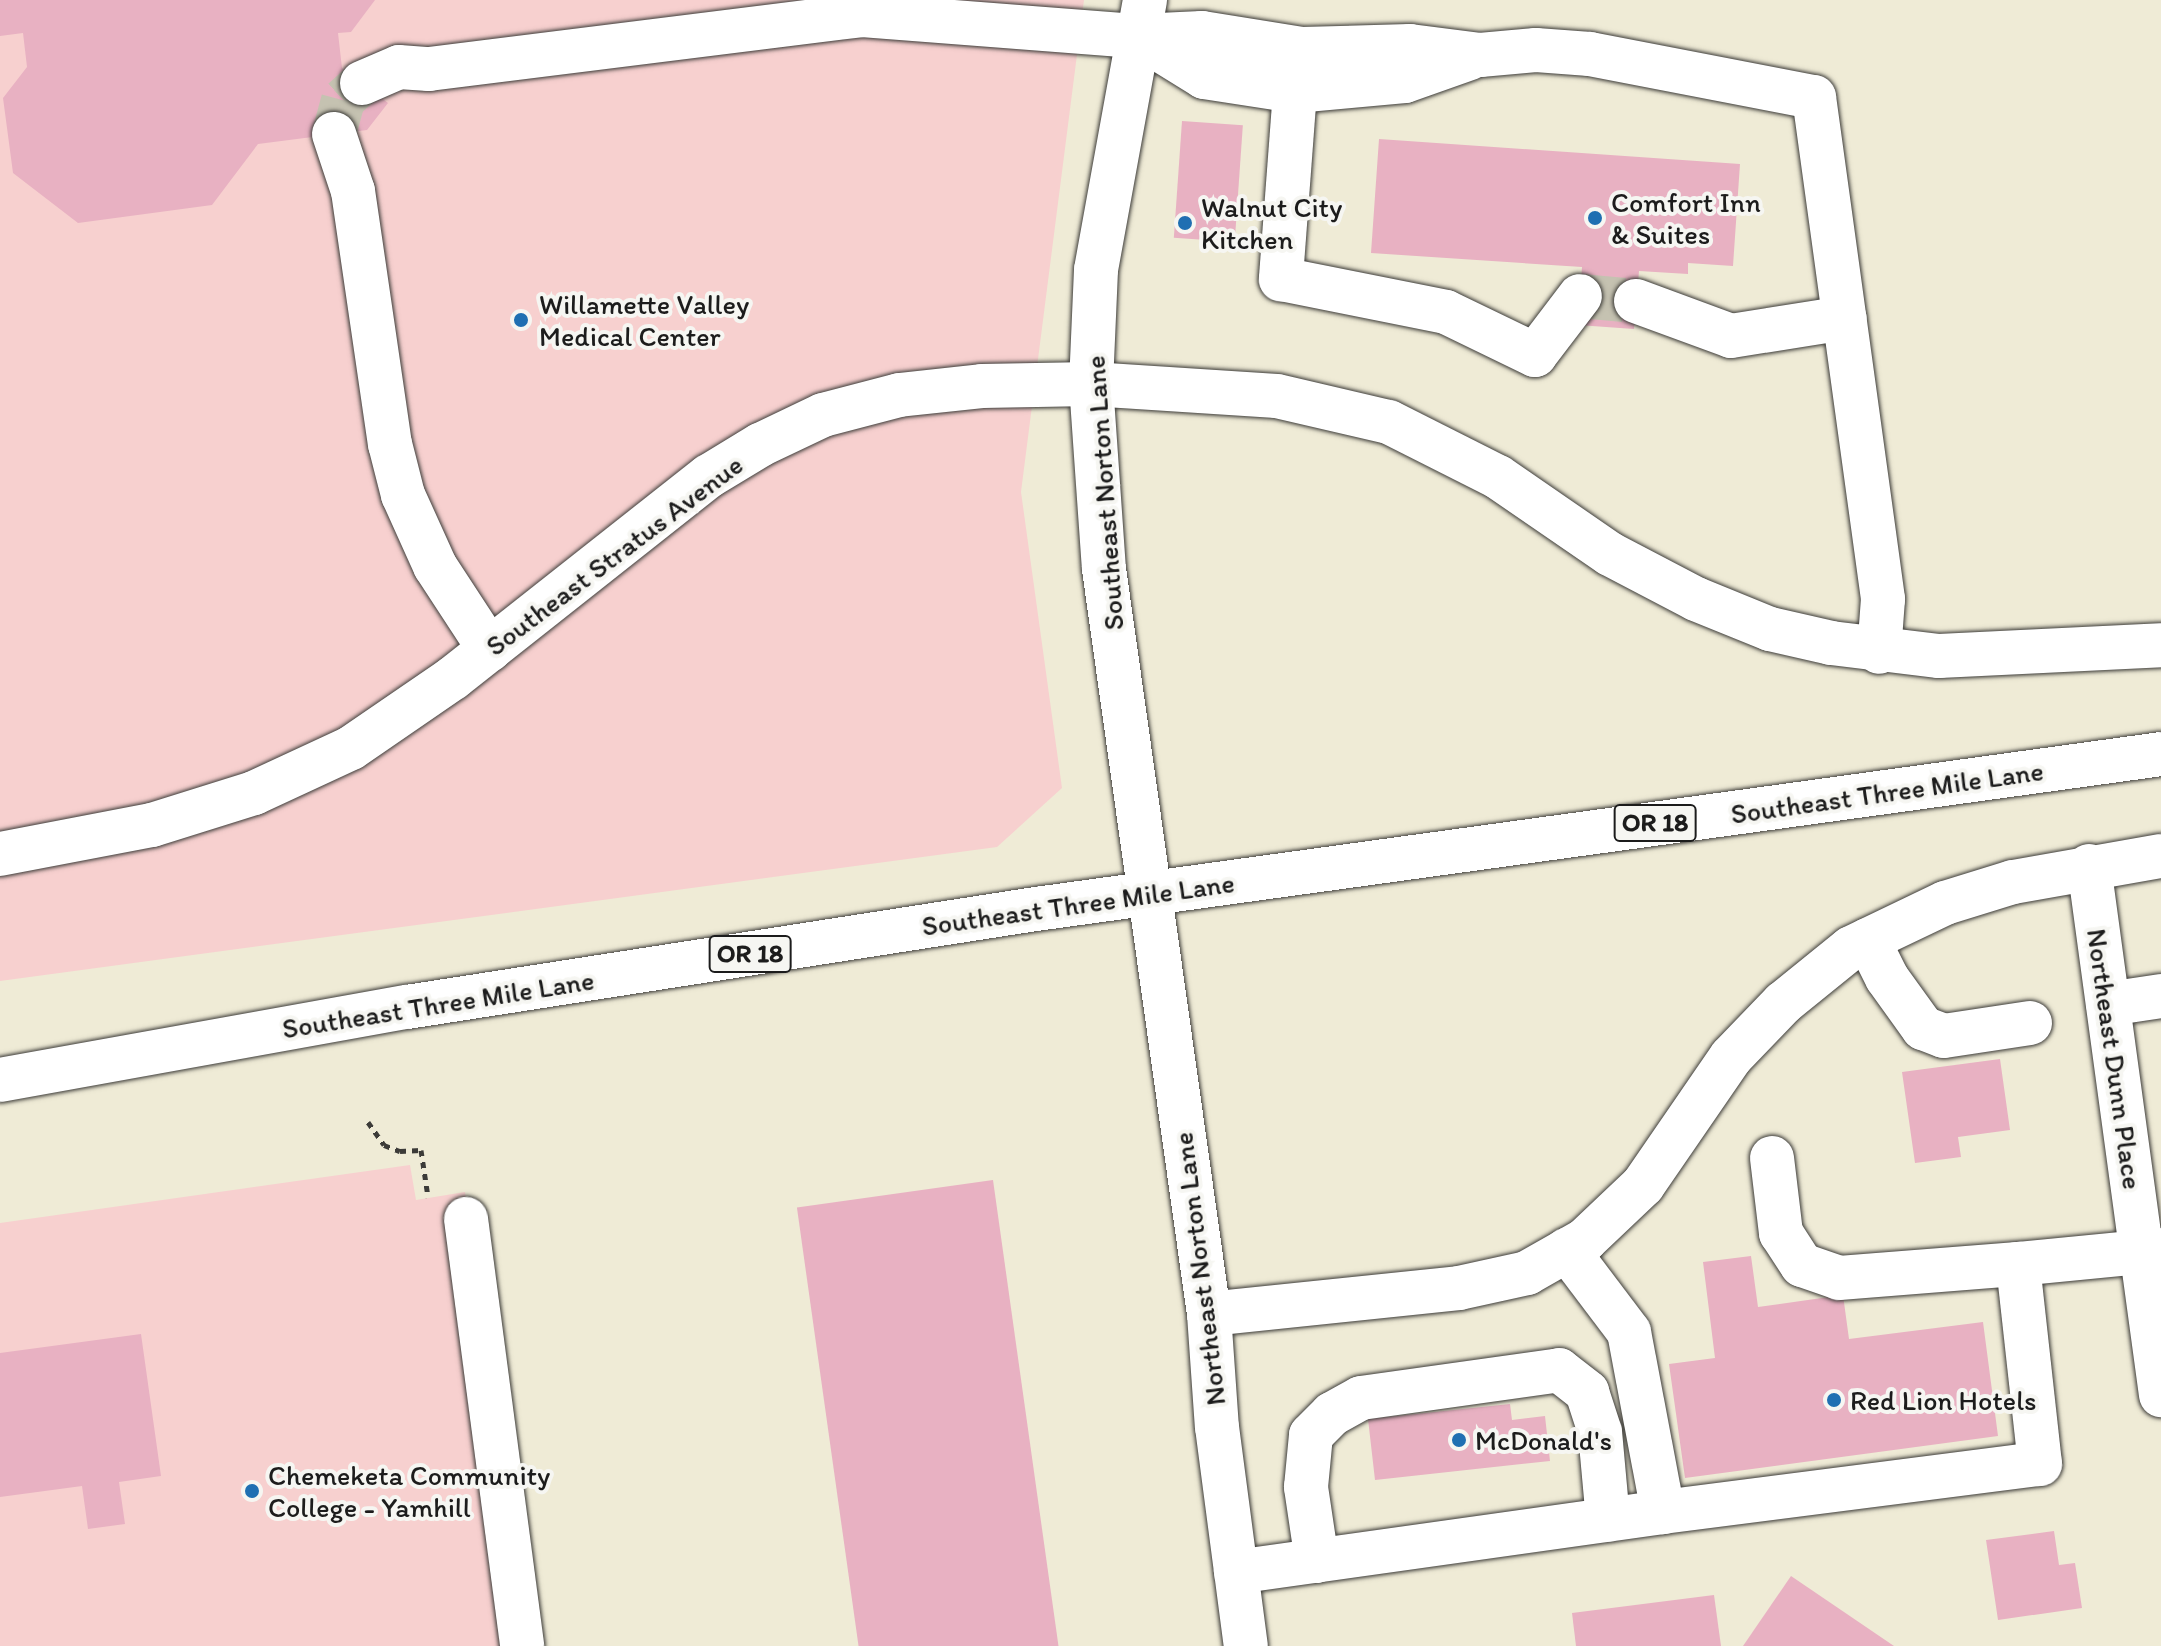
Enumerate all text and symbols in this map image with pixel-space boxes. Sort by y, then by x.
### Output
place label: Comfort Inn & Suites [1611,185,1761,251]
place label: Walnut City Kitchen [1201,190,1342,256]
marker: Comfort Inn & Suites [1586,209,1604,227]
marker: Walnut City Kitchen [1176,214,1194,232]
place label: Willamette Valley Medical Center [539,287,749,353]
marker: Willamette Valley Medical Center [510,309,532,331]
street label: Southeast Norton Lane [1078,354,1130,632]
street label: Southeast Stratus Avenue [480,448,748,662]
street label: Southeast Three Mile Lane [1728,753,2046,831]
road number: OR 18 [1613,801,1697,845]
street label: Southeast Three Mile Lane [919,865,1237,943]
street label: Northeast Dunn Place [2080,927,2150,1191]
road number: OR 18 [708,932,792,976]
street label: Southeast Three Mile Lane [279,963,597,1045]
street label: Northeast Norton Lane [1166,1130,1232,1408]
place label: Red Lion Hotels [1850,1383,2037,1417]
marker: Red Lion Hotels [1825,1391,1843,1409]
place label: McDonald's [1475,1423,1612,1457]
marker: McDonald's [1450,1431,1468,1449]
place label: Chemeketa Community College - Yamhill [268,1458,550,1524]
marker: Chemeketa Community College - Yamhill [243,1482,261,1500]

